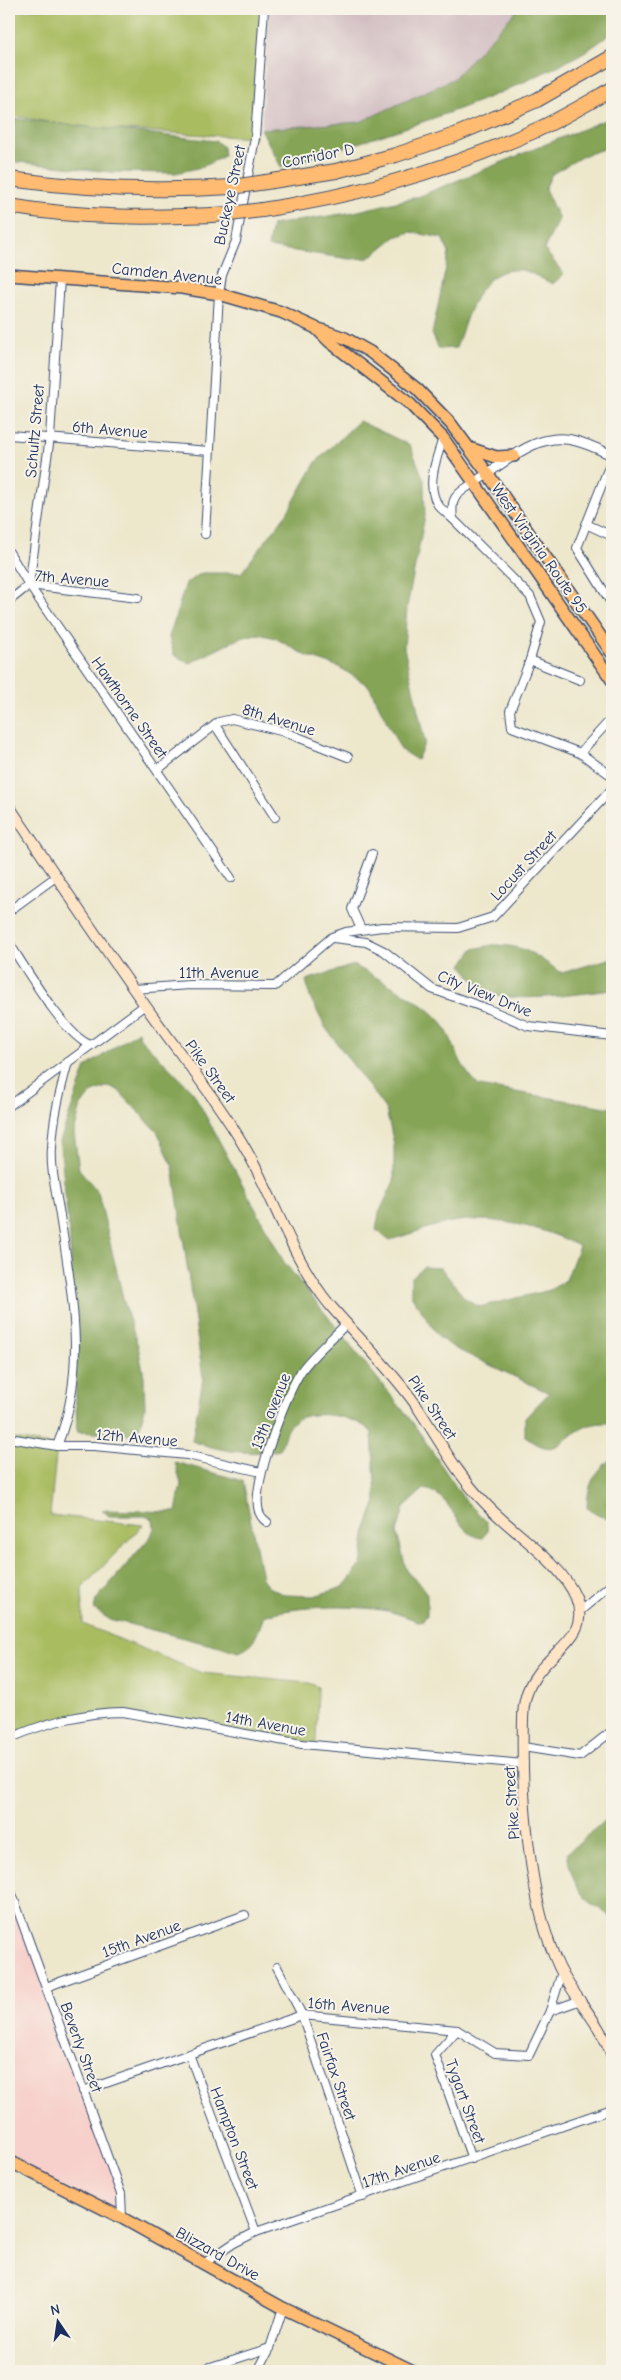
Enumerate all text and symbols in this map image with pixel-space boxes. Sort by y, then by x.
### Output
street label: Corridor D [280,140,356,172]
street label: Buckeye Street [211,143,249,247]
street label: Camden Avenue [111,259,223,289]
street label: Schultz Street [22,383,48,479]
street label: 6th Avenue [71,418,148,442]
street label: West Virginia Route 95 [488,480,591,617]
street label: 7th Avenue [34,567,110,591]
street label: Hawthorne Street [87,653,171,762]
street label: 8th Avenue [240,700,317,740]
street label: Locust Street [487,827,561,904]
street label: 11th Avenue [179,964,259,982]
street label: City View Drive [435,967,534,1021]
street label: Pike Street [181,1037,239,1107]
street label: 13th avenue [247,1371,294,1452]
street label: Pike Street [404,1372,460,1443]
street label: 12th Avenue [95,1425,179,1451]
street label: 14th Avenue [224,1708,307,1740]
street label: Pike Street [500,1765,524,1840]
street label: 15th Avenue [100,1916,183,1961]
street label: 16th Avenue [307,1994,391,2018]
street label: Beverly Street [56,2000,106,2095]
street label: Fairfax Street [313,2030,360,2123]
street label: Tygart Street [441,2057,489,2146]
street label: Hampton Street [206,2085,262,2193]
street label: 17th Avenue [360,2148,443,2192]
street label: Blizzard Drive [172,2223,263,2284]
north arrow [32,2298,82,2348]
text: N [49,2301,62,2319]

